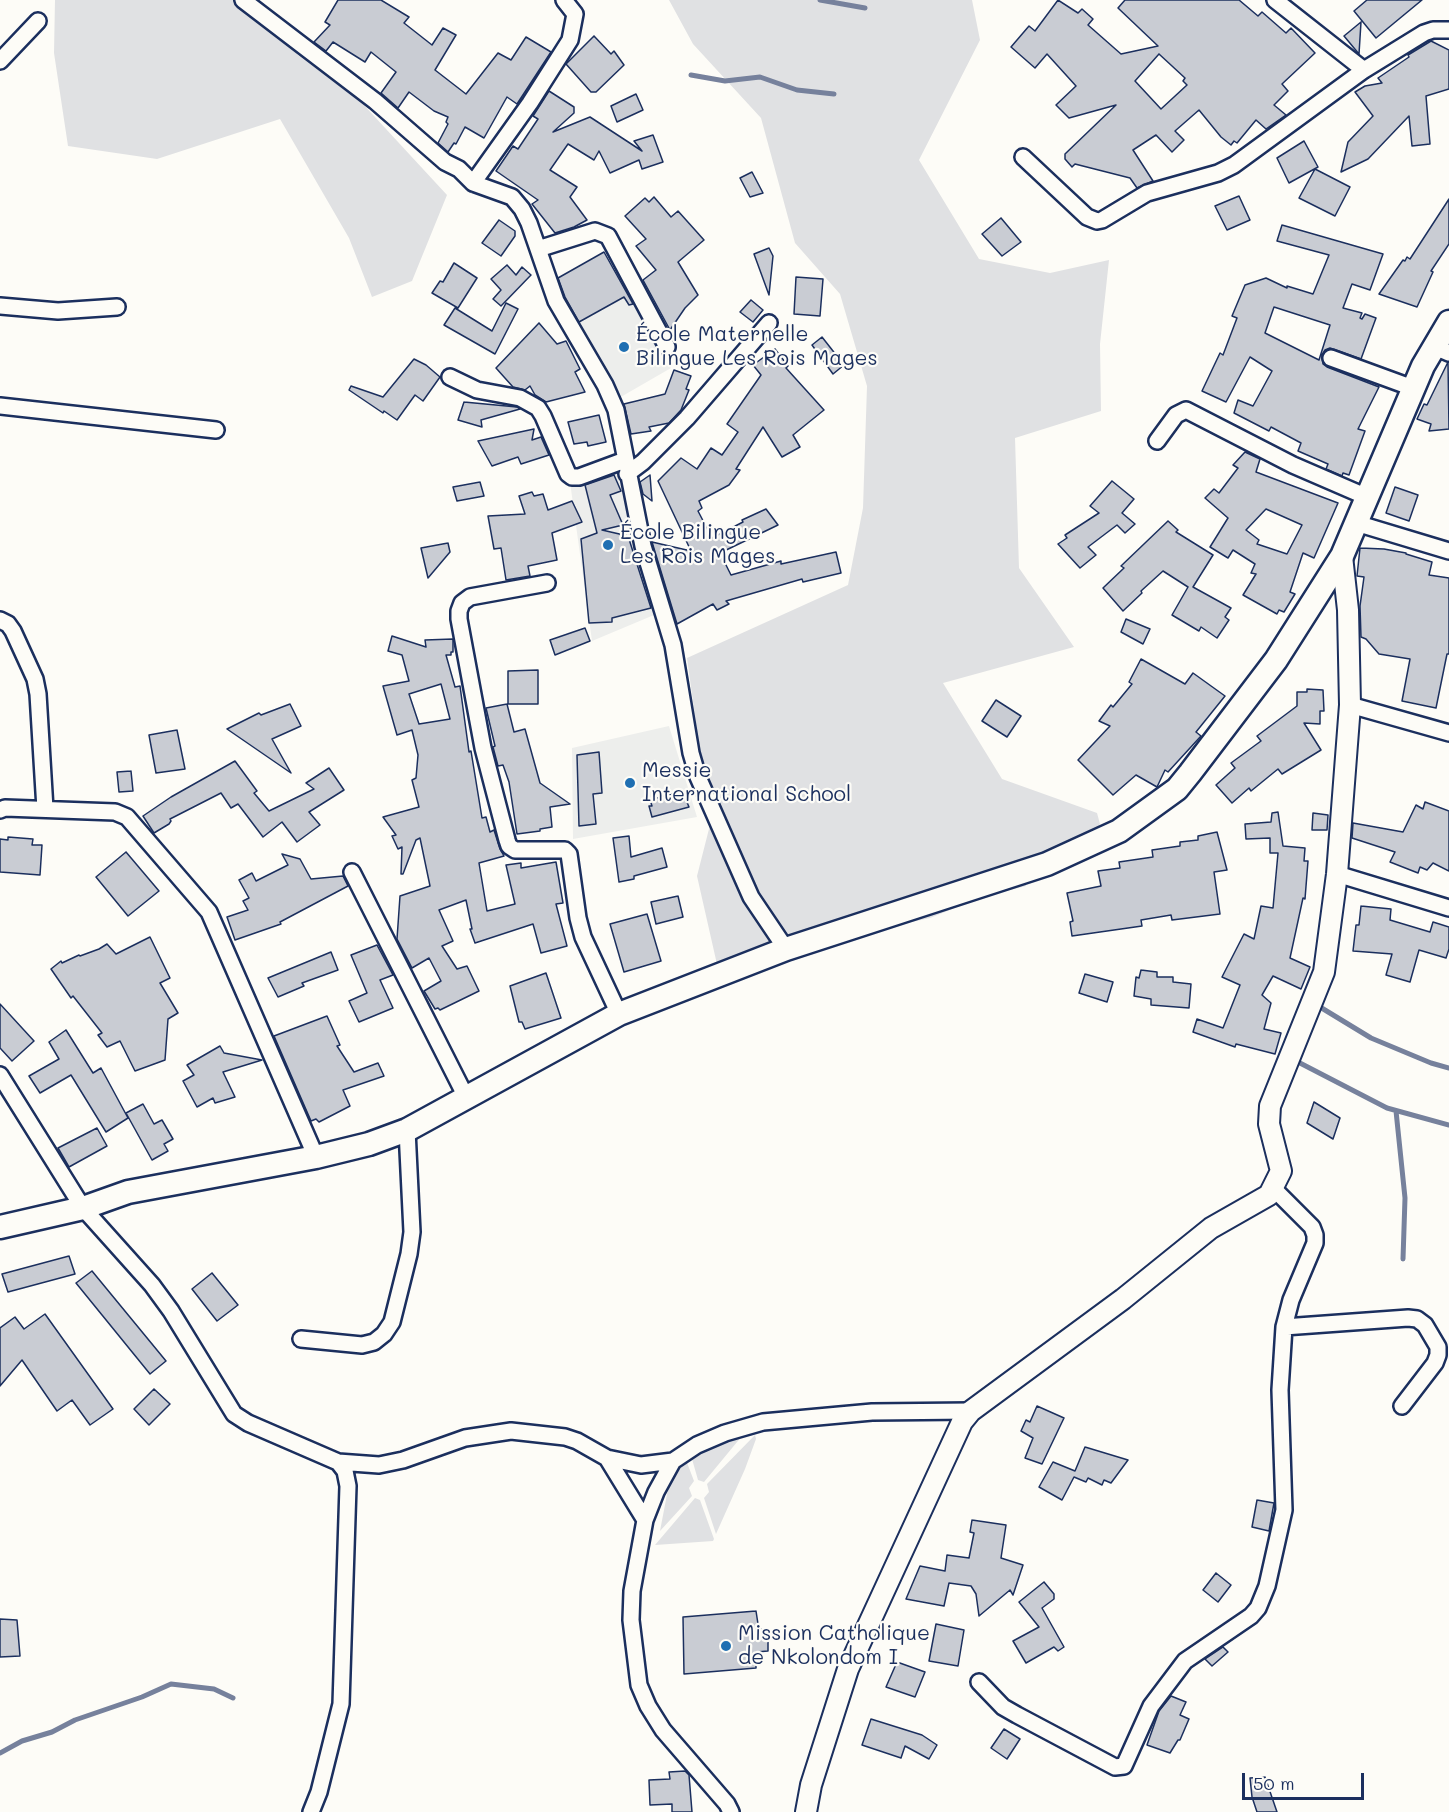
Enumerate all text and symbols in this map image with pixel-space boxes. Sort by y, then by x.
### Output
place label: École Maternelle Bilingue Les Rois Mages [636,322,878,372]
marker: École Maternelle Bilingue Les Rois Mages [617,340,631,354]
place label: École Bilingue Les Rois Mages [620,520,775,570]
marker: École Bilingue Les Rois Mages [601,538,615,552]
place label: Messie International School [642,758,851,808]
marker: Messie International School [623,776,637,790]
place label: Mission Catholique de Nkolondom I [738,1621,930,1671]
marker: Mission Catholique de Nkolondom I [719,1639,733,1653]
scale bar [1245,1761,1366,1799]
text: 50 m [1253,1771,1295,1795]

